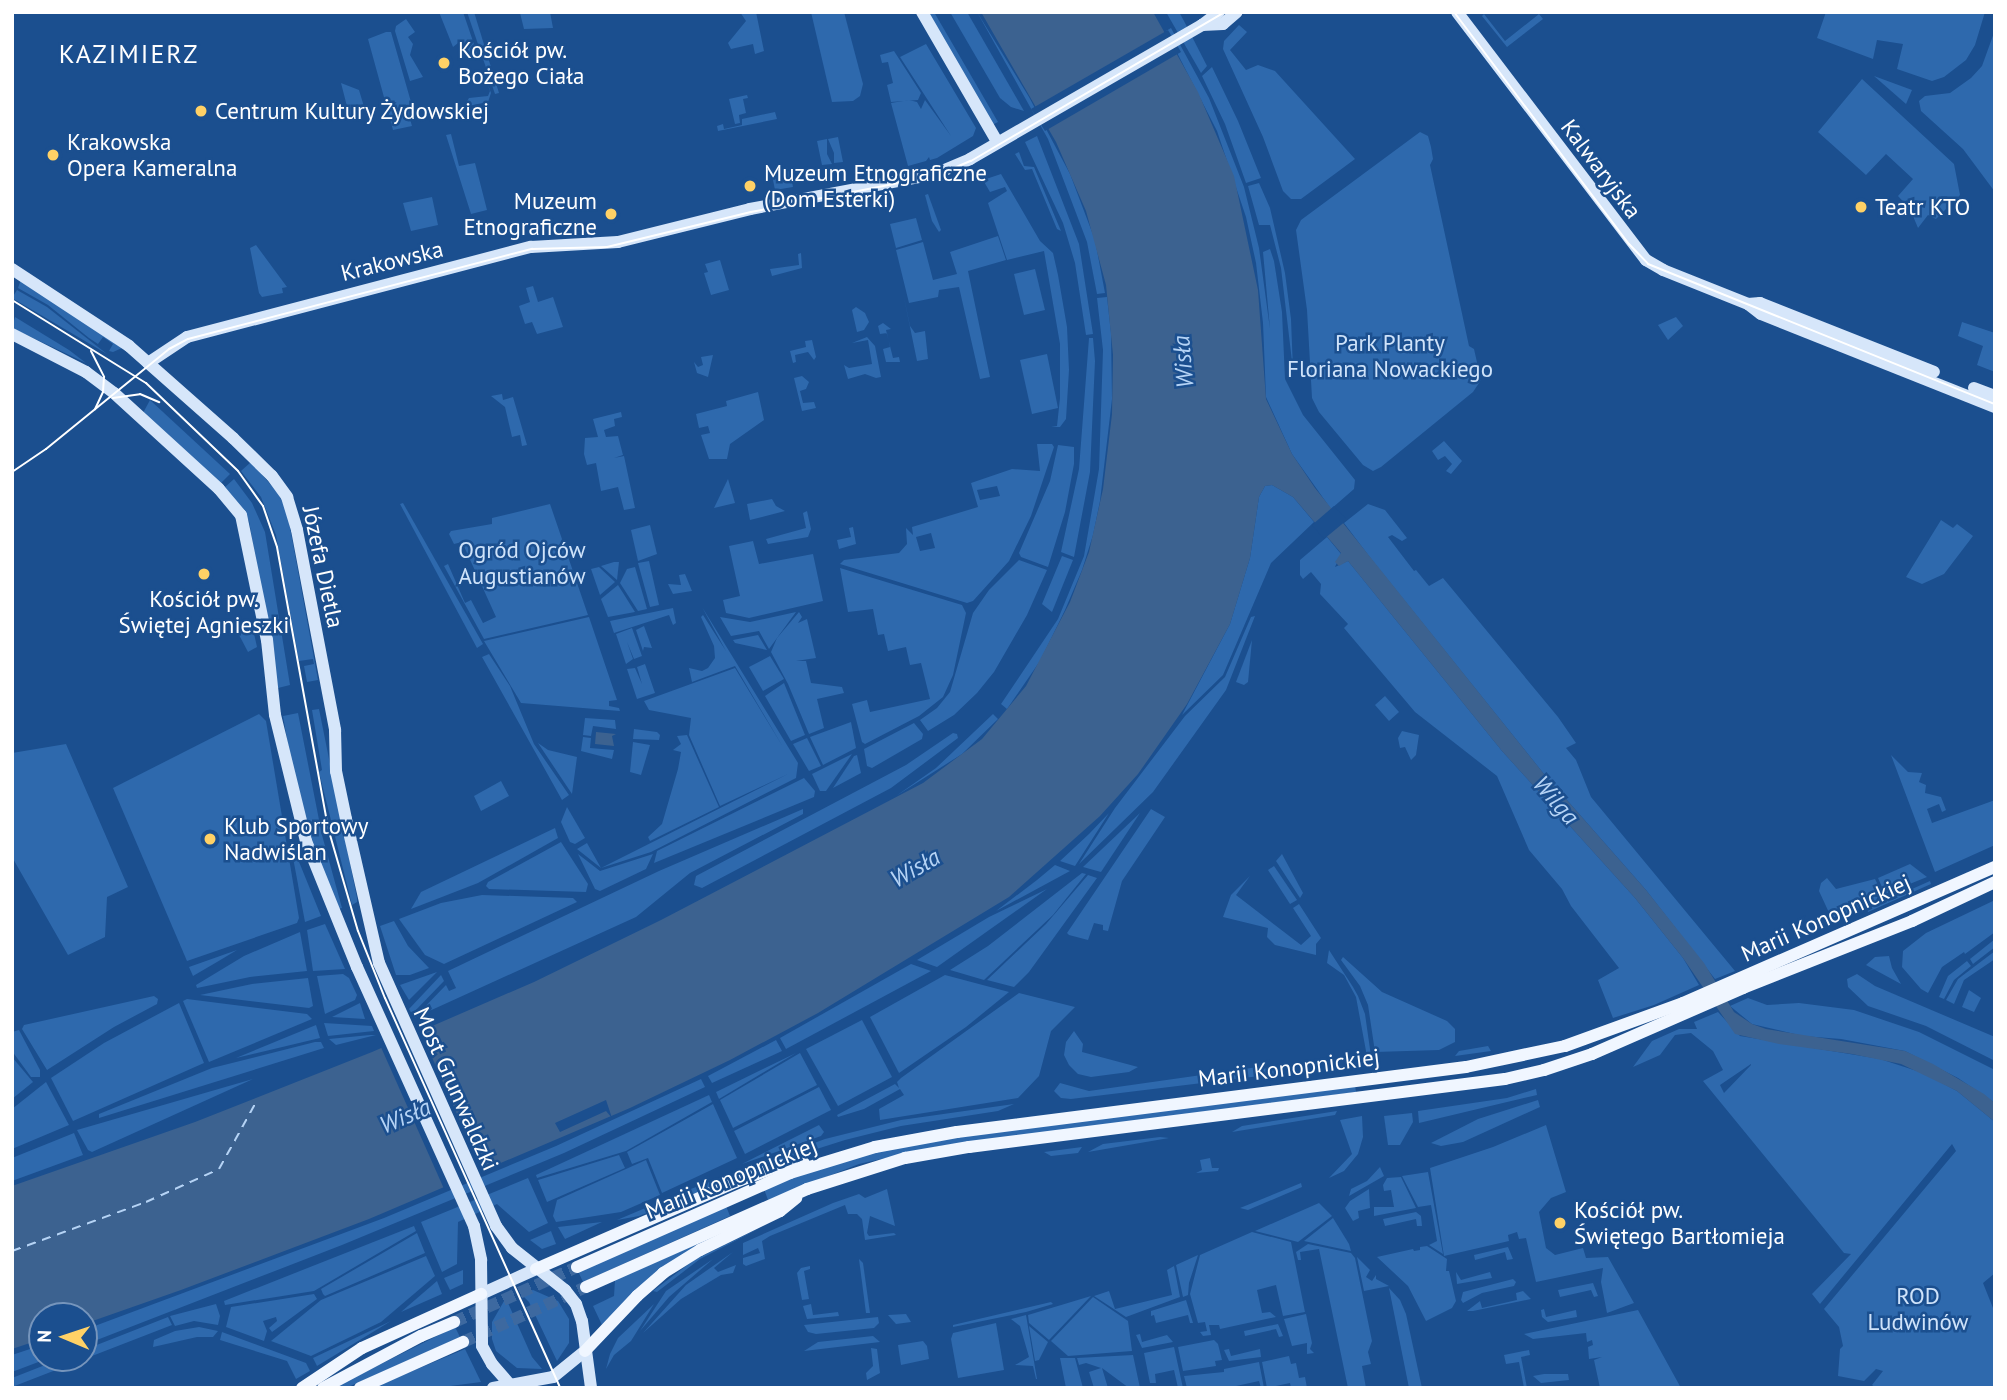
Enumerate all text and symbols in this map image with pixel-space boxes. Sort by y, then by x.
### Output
place label: Kościół pw. Bożego Ciała [458,36,584,90]
district label: KAZIMIERZ [60,38,198,70]
marker: Kościół pw. Bożego Ciała [436,55,452,71]
place label: Centrum Kultury Żydowskiej [215,97,490,125]
marker: Centrum Kultury Żydowskiej [193,103,209,119]
street label: Kalwaryjska [1555,114,1647,224]
place label: Krakowska Opera Kameralna [67,128,237,182]
marker: Krakowska Opera Kameralna [45,147,61,163]
place label: Muzeum Etnograficzne (Dom Esterki) [764,159,987,213]
marker: Muzeum Etnograficzne (Dom Esterki) [742,178,758,194]
place label: Muzeum Etnograficzne [463,187,597,241]
place label: Teatr KTO [1875,193,1970,221]
marker: Teatr KTO [1853,199,1869,215]
marker: Muzeum Etnograficzne [603,206,619,222]
street label: Krakowska [338,235,446,287]
park label: Park Planty Floriana Nowackiego [1287,329,1493,383]
water label: Wisła [1166,334,1200,390]
street label: Józefa Dietla [297,504,349,630]
park label: Ogród Ojców Augustianów [458,536,586,590]
marker: Kościół pw. Świętej Agnieszki [196,566,212,582]
place label: Kościół pw. Świętej Agnieszki [118,585,290,639]
water label: Wilga [1527,770,1585,830]
place label: Klub Sportowy Nadwiślan [224,812,369,866]
marker: Klub Sportowy Nadwiślan [202,831,218,847]
water label: Wisła [885,842,945,894]
street label: Marii Konopnickiej [1737,868,1915,968]
street label: Most Grunwaldzki [408,1003,504,1175]
street label: Marii Konopnickiej [1197,1043,1381,1093]
water label: Wisła [375,1092,435,1140]
street label: Marii Konopnickiej [641,1131,821,1225]
place label: Kościół pw. Świętego Bartłomieja [1574,1196,1785,1250]
marker: Kościół pw. Świętego Bartłomieja [1552,1215,1568,1231]
park label: ROD Ludwinów [1868,1282,1968,1336]
north arrow [28,1302,98,1372]
text: N [32,1330,56,1343]

